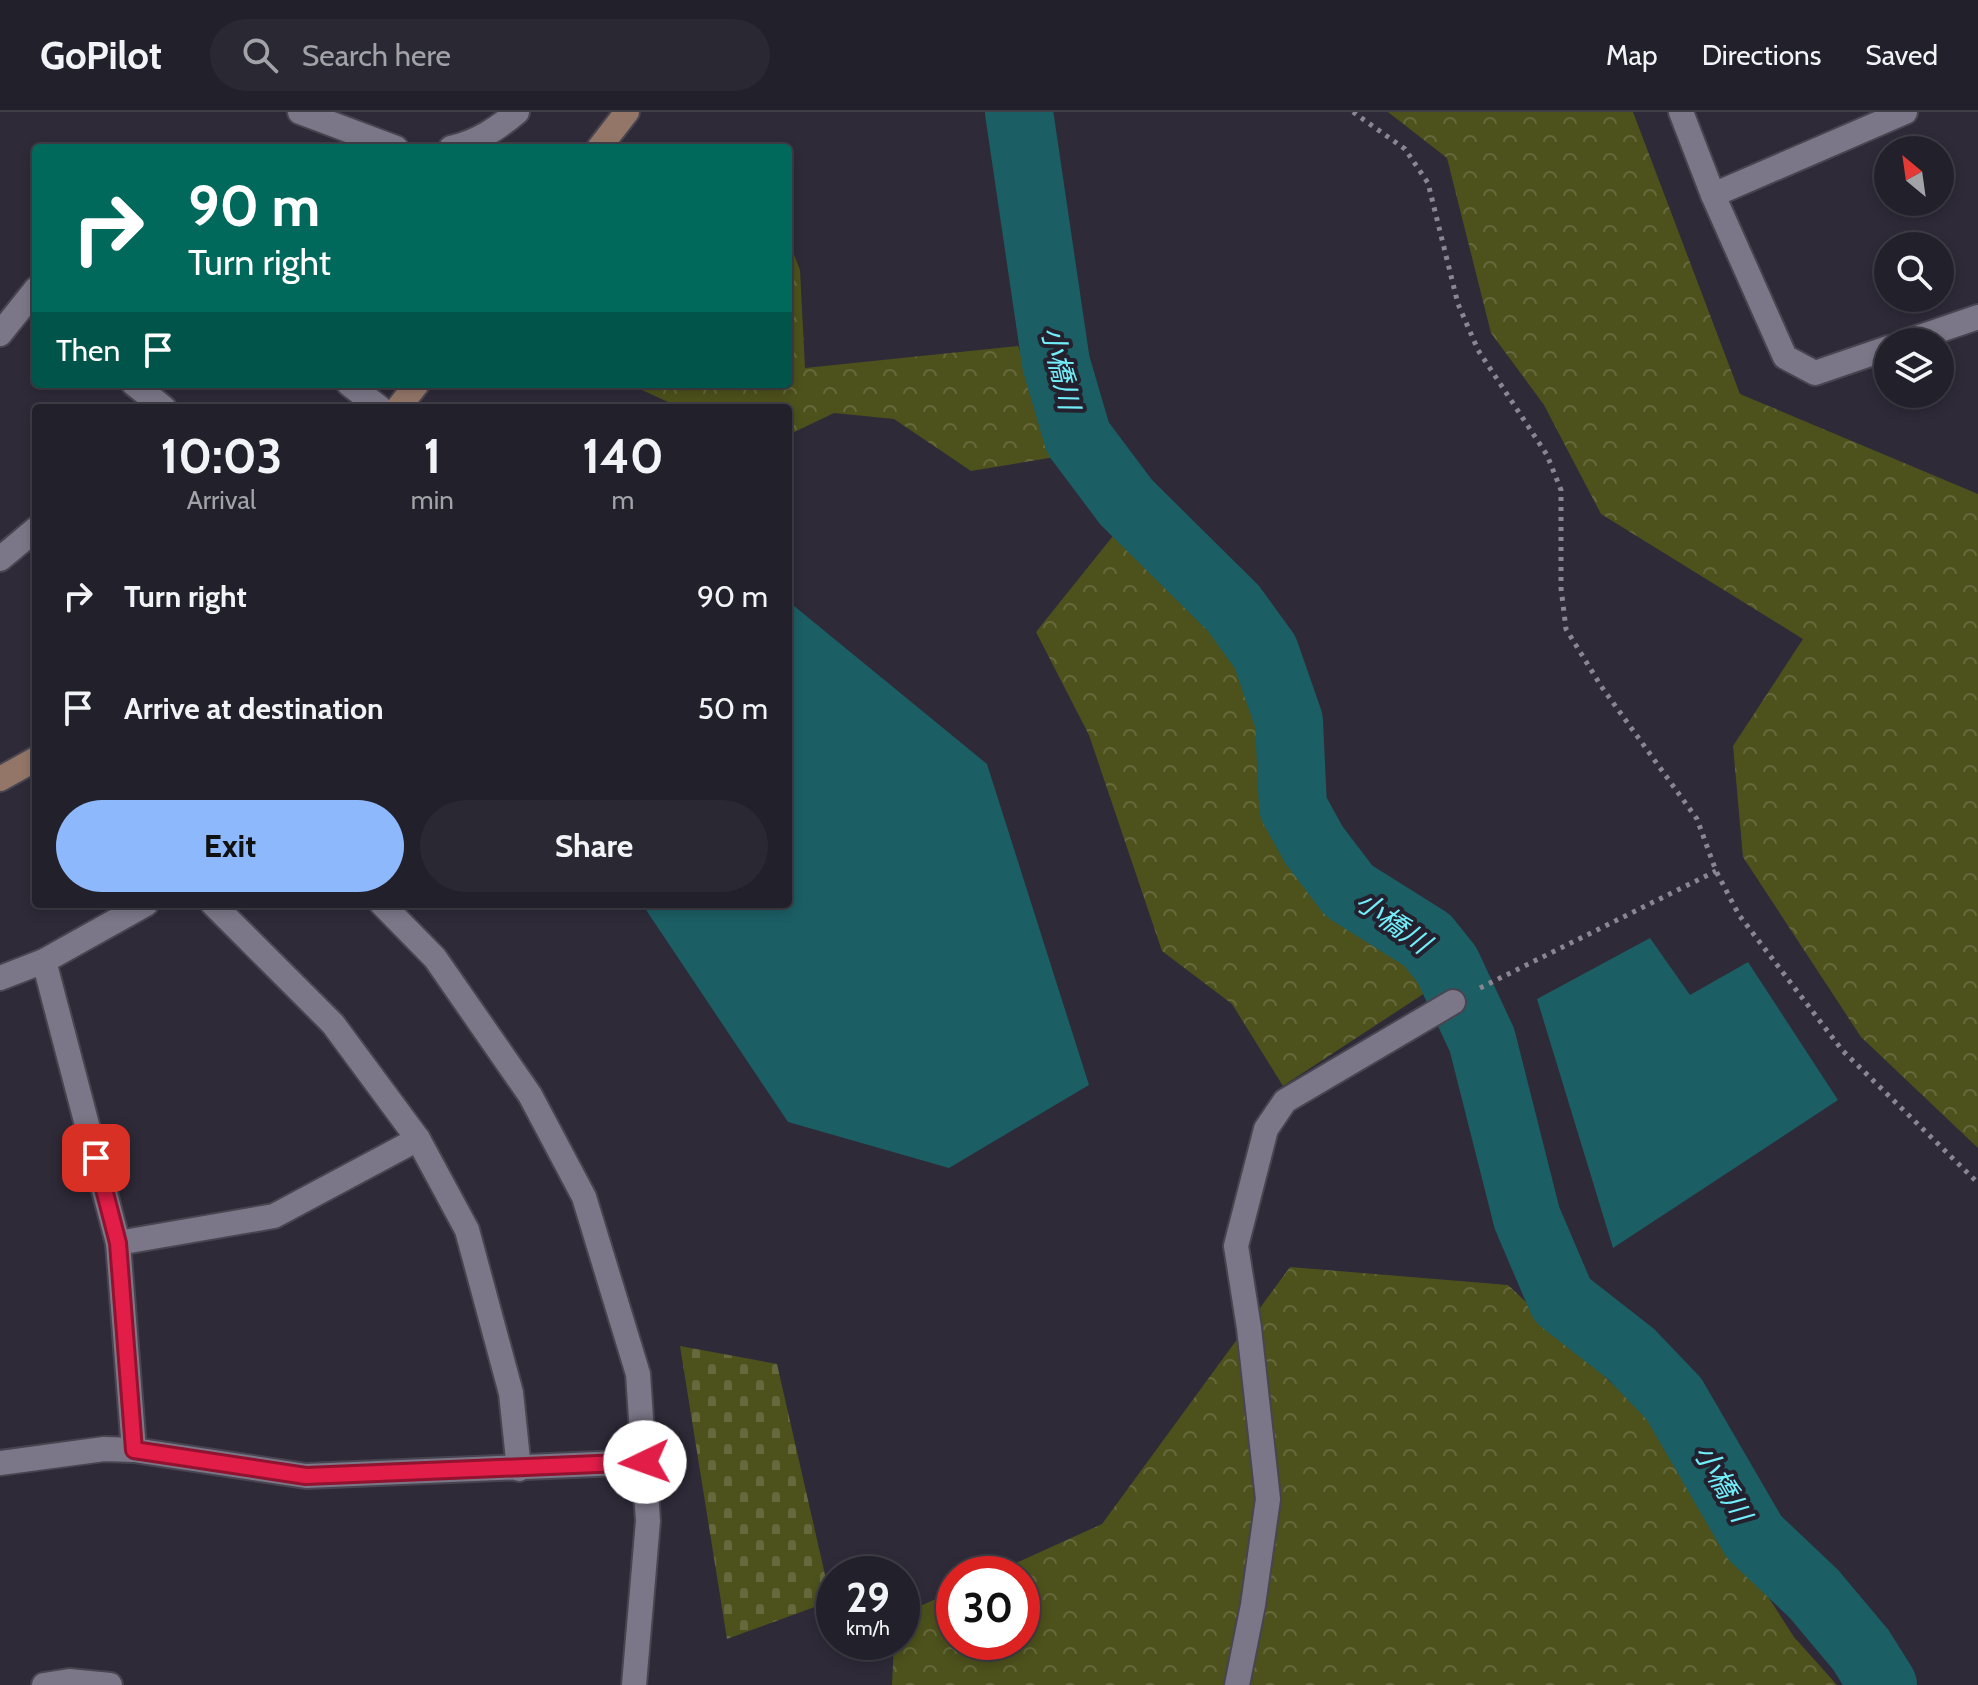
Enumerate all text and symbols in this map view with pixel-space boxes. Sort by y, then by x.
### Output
search box [210,19,770,91]
text: GoPilot [40,32,162,79]
icon: search [238,33,282,77]
text: Search here [302,37,451,74]
text: Map [1606,38,1658,72]
text: Directions [1702,38,1821,72]
text: Saved [1865,38,1938,72]
north arrow [1874,136,1954,216]
map controls [1874,136,1954,408]
text: 90 m [188,172,320,240]
icon: right [56,176,160,280]
button: search [1874,232,1954,312]
text: Turn right [188,240,331,284]
water label: 小橋川 [1035,323,1088,416]
icon: arrive [136,328,180,372]
button: layers [1874,328,1954,408]
text: Then [56,332,120,369]
text: 10:03 [160,427,282,485]
text: 1 [423,427,441,485]
text: 140 [582,427,664,485]
text: Arrival [187,484,256,516]
text: min [411,484,454,516]
text: m [611,484,634,516]
icon: right [56,574,100,618]
text: Turn right [124,578,247,615]
text: 90 m [697,578,768,615]
icon: arrive [56,686,100,730]
text: Arrive at destination [124,690,384,727]
text: 50 m [698,690,768,727]
button: Exit [56,800,404,892]
button: Share [420,800,768,892]
water label: 小橋川 [1349,884,1439,962]
pin [62,1124,130,1192]
icon: arrive [74,1136,118,1180]
position arrow [603,1420,687,1504]
water label: 小橋川 [1687,1438,1760,1530]
speed limit sign: 30 [936,1556,1040,1660]
text: 29 [846,1573,890,1622]
text: km/h [846,1616,890,1640]

